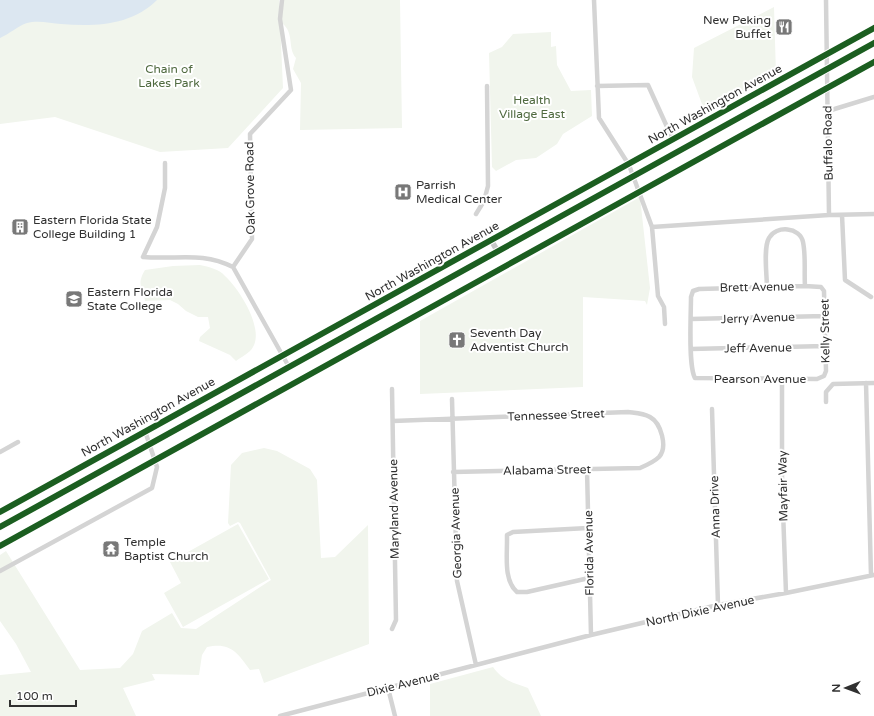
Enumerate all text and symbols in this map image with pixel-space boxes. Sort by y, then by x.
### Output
place label: New Peking Buffet [703,13,771,41]
restaurant icon: New Peking Buffet [774,17,794,37]
street label: North Washington Avenue [646,61,785,147]
park label: Chain of Lakes Park [138,62,200,90]
park label: Health Village East [499,93,565,121]
street label: Buffalo Road [820,105,836,181]
street label: Oak Grove Road [242,141,258,235]
place label: Parrish Medical Center [416,178,502,206]
hospital icon: Parrish Medical Center [393,182,413,202]
place label: Eastern Florida State College Building 1 [33,213,152,241]
building icon: Eastern Florida State College Building 1 [10,217,30,237]
street label: North Washington Avenue [363,218,502,304]
street label: Brett Avenue [720,279,795,295]
place label: Eastern Florida State College [87,285,173,313]
school or university icon: Eastern Florida State College [64,289,84,309]
street label: Kelly Street [817,298,833,363]
street label: Jerry Avenue [721,310,795,326]
place label: Seventh Day Adventist Church [470,326,569,354]
church icon: Seventh Day Adventist Church [447,330,467,350]
street label: Jeff Avenue [724,340,792,356]
street label: Pearson Avenue [714,372,806,386]
street label: North Washington Avenue [79,374,218,460]
street label: Tennessee Street [507,406,605,424]
street label: Mayfair Way [775,450,791,522]
street label: Maryland Avenue [386,459,402,559]
street label: Alabama Street [503,462,592,478]
street label: Anna Drive [707,475,723,539]
street label: Georgia Avenue [447,487,465,579]
street label: Florida Avenue [581,510,597,596]
place label: Temple Baptist Church [124,535,209,563]
temple icon: Temple Baptist Church [101,539,121,559]
street label: North Dixie Avenue [644,593,756,629]
street label: Dixie Avenue [365,668,441,700]
north arrow [826,668,866,708]
scale bar [10,682,76,708]
text: N [830,684,843,693]
text: 100 m [16,689,53,703]

